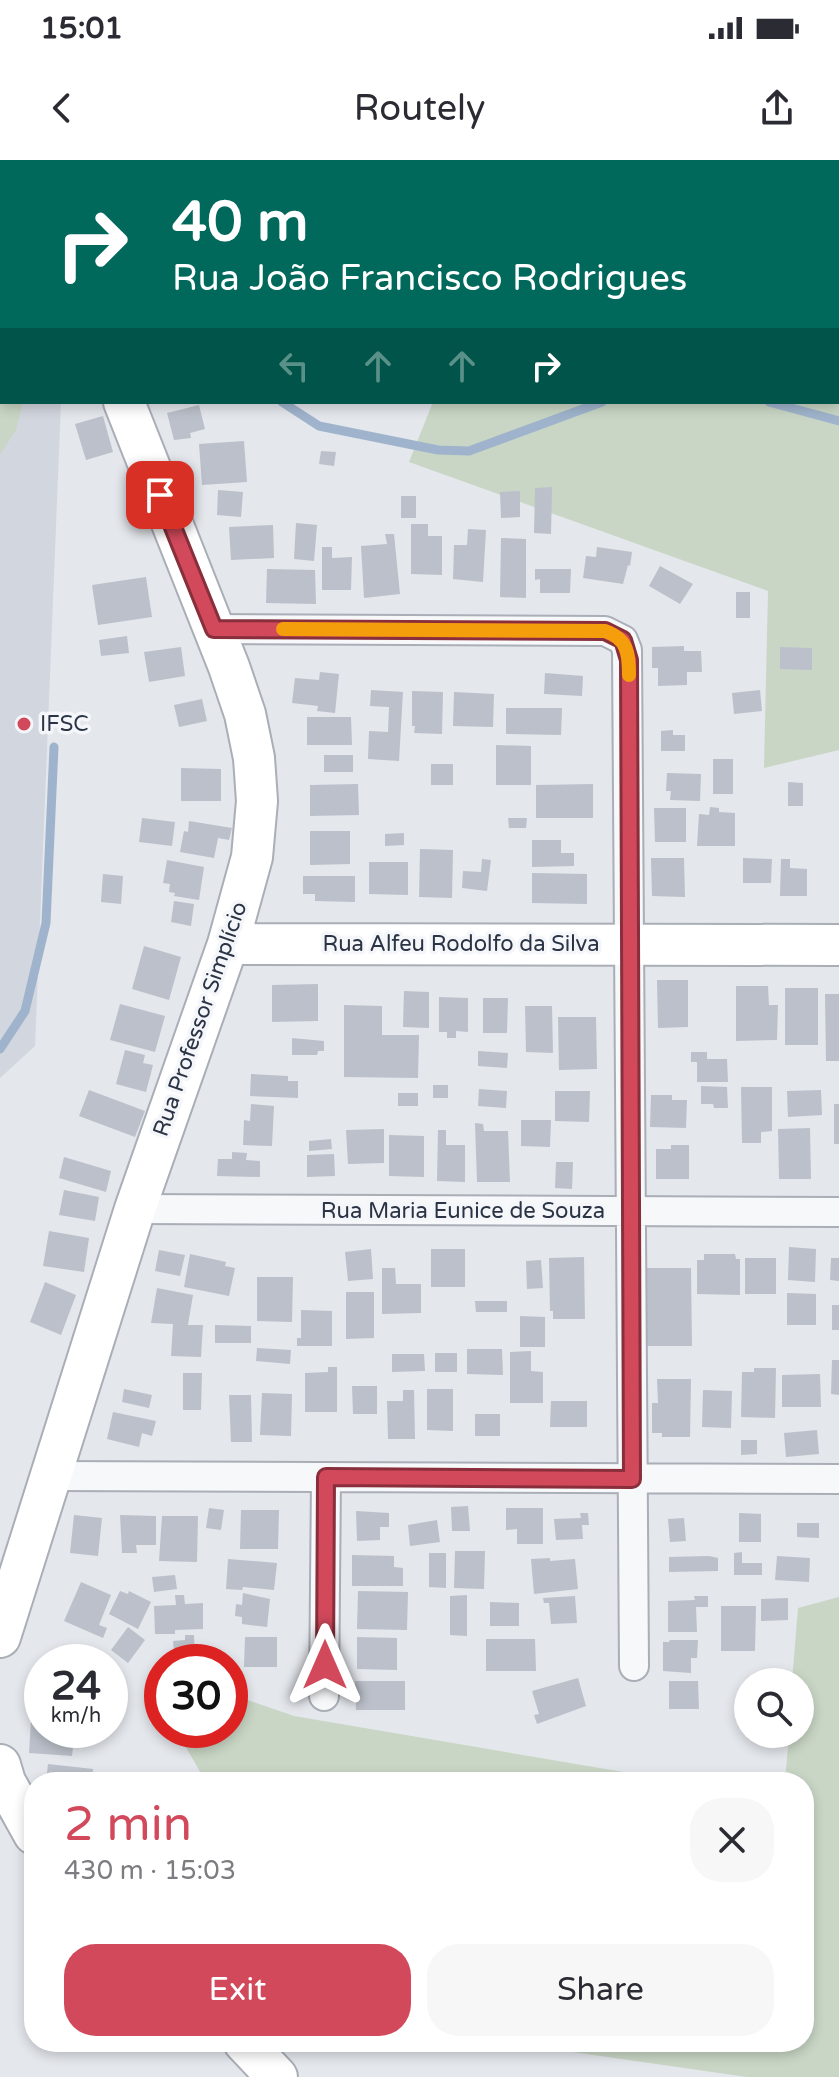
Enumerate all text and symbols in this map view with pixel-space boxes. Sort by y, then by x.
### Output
text: 15:01 [40,10,123,47]
icon: back [40,86,84,130]
icon: share [755,86,799,130]
text: Routely [354,87,485,130]
text: 40 m [172,189,308,256]
icon: right [40,192,144,296]
text: Rua João Francisco Rodrigues [172,257,687,300]
icon: left [272,344,316,388]
icon: ahead [356,344,400,388]
icon: ahead [440,344,484,388]
icon: right [524,344,568,388]
pin [126,461,194,529]
icon: arrive [138,473,182,517]
place label: IFSC [40,711,89,737]
marker: IFSC [15,715,33,733]
street label: Rua Professor Simplício [148,898,252,1140]
street label: Rua Alfeu Rodolfo da Silva [322,931,600,957]
street label: Rua Maria Eunice de Souza [321,1198,605,1224]
position arrow [283,1623,367,1707]
speed limit sign: 30 [144,1644,248,1748]
text: 24 [51,1662,101,1710]
map controls [734,1668,814,1748]
button: search [734,1668,814,1748]
text: km/h [51,1704,101,1728]
text: 2 min [64,1796,192,1854]
button: close [690,1798,774,1882]
text: 430 m · 15:03 [64,1855,236,1886]
button: Exit [64,1944,411,2036]
button: Share [427,1944,774,2036]

